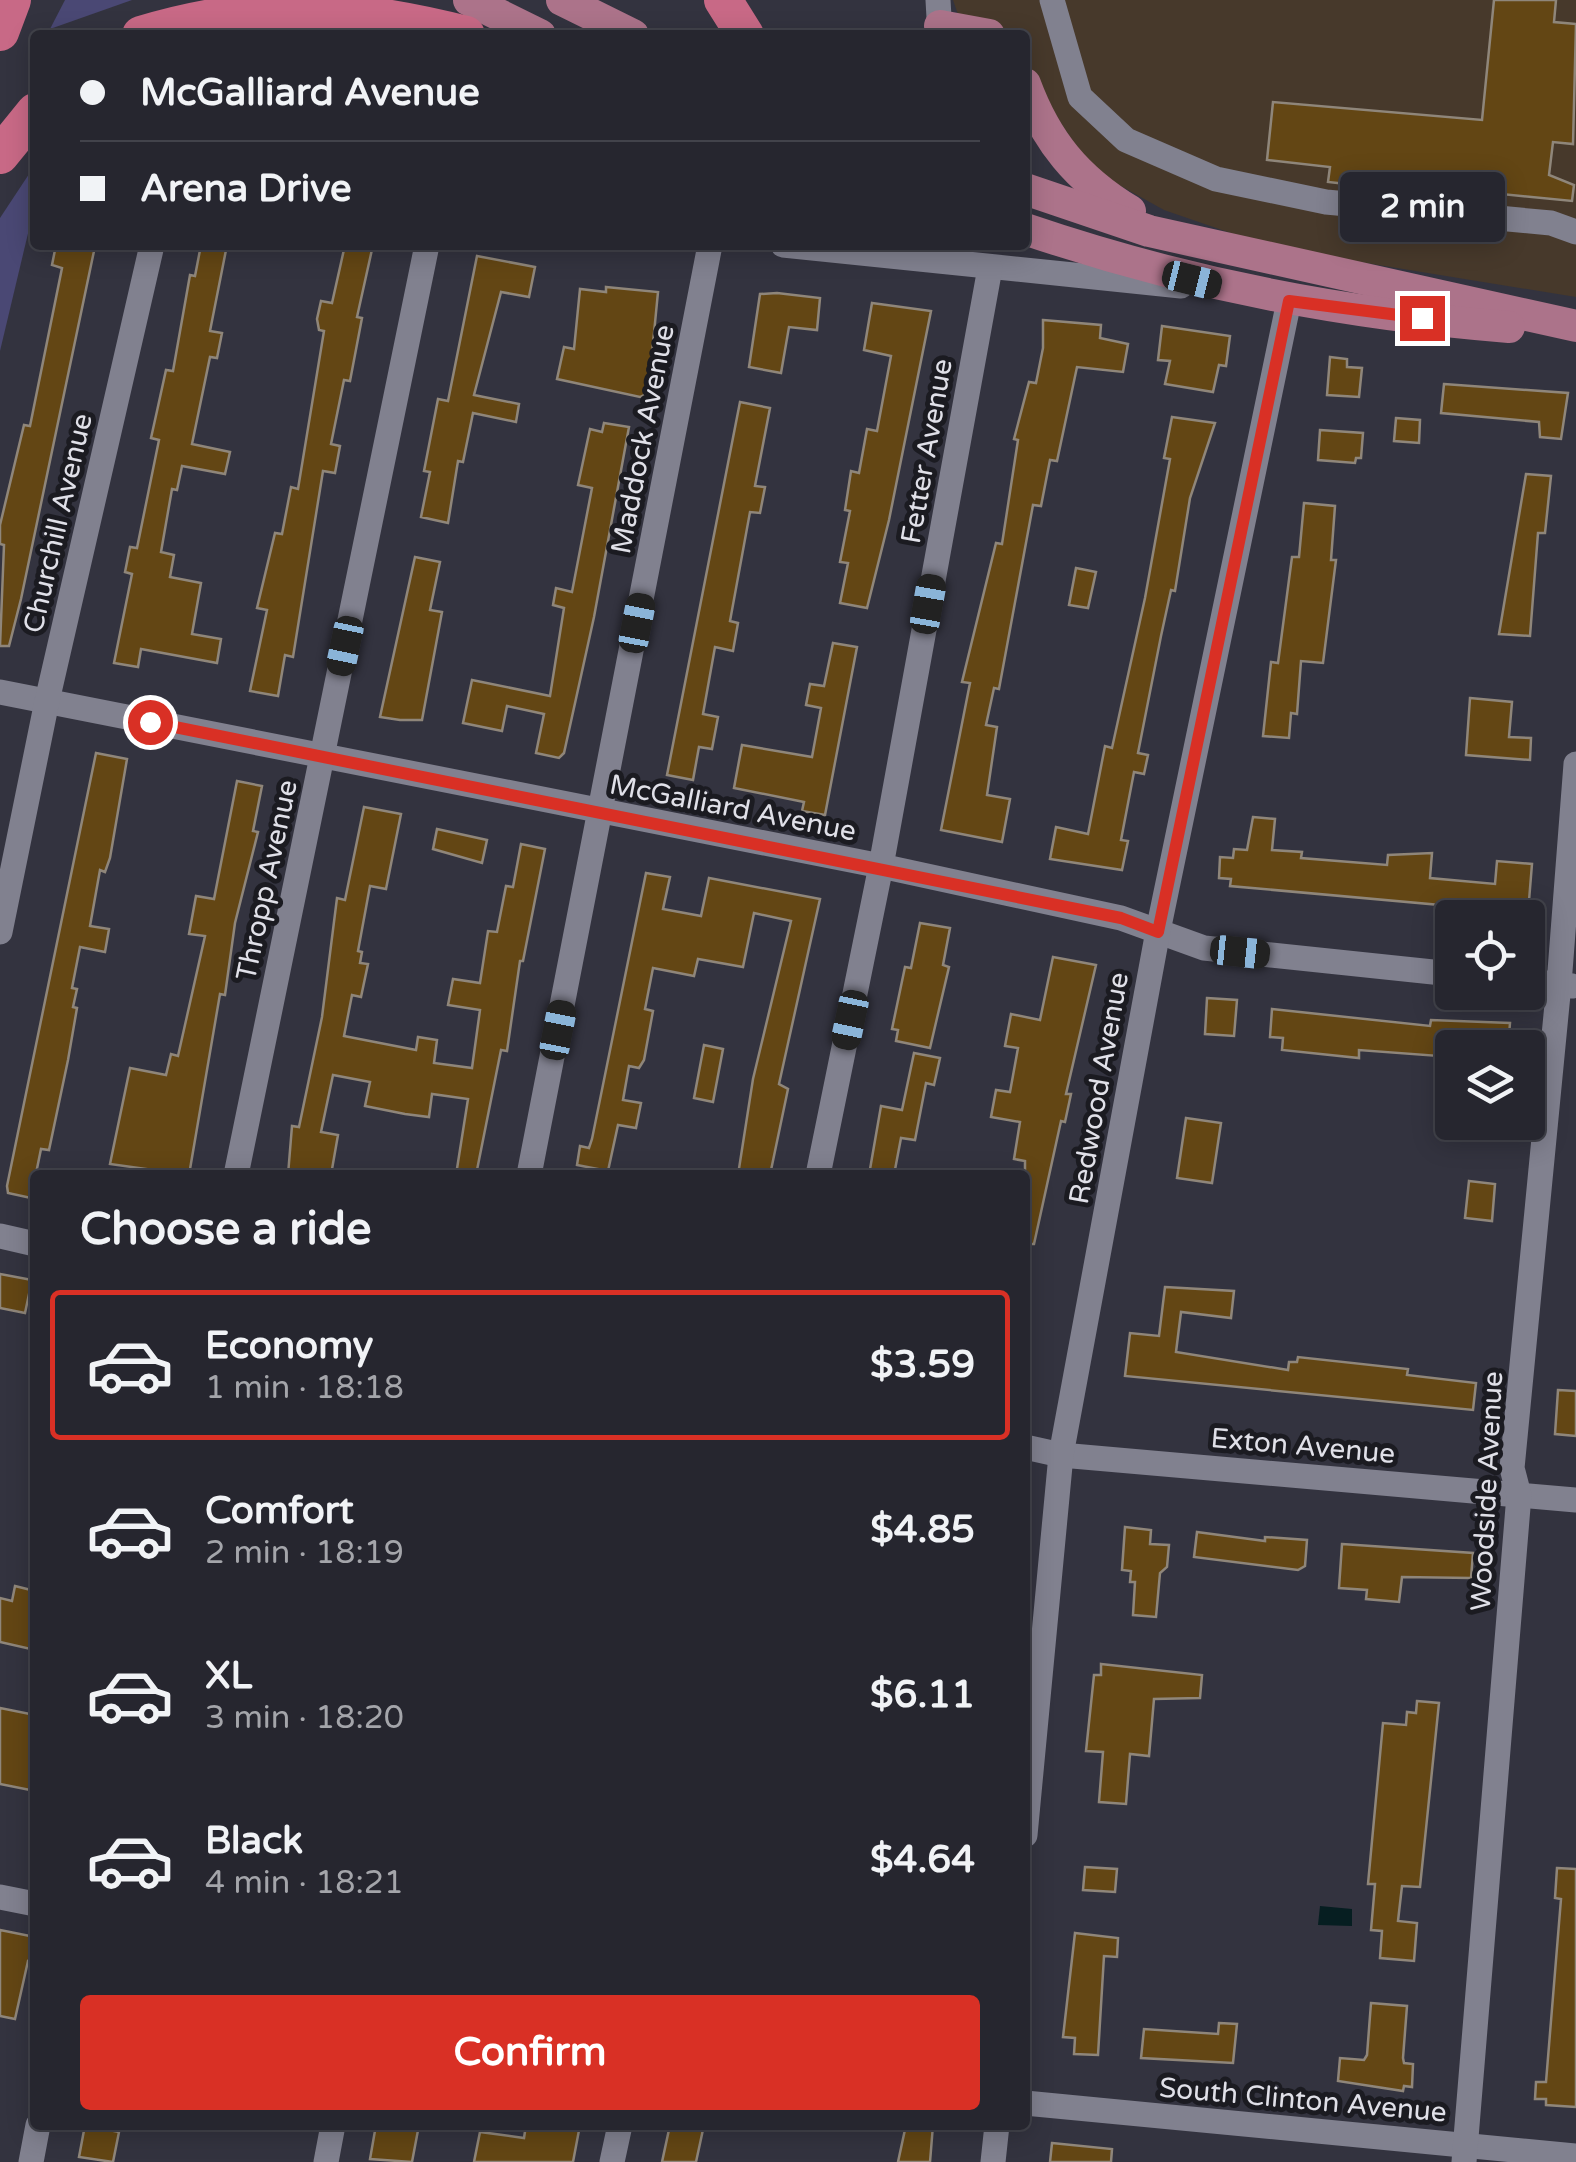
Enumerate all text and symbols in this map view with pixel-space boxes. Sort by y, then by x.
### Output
text: McGalliard Avenue [140,70,480,116]
text: Arena Drive [140,166,352,212]
callout: 2 min [1340,173,1504,243]
text: 2 min [1380,188,1465,226]
car [1159,258,1225,302]
route end [1400,296,1445,341]
street label: Maddock Avenue [604,322,682,557]
street label: Fetter Avenue [894,356,960,546]
street label: Churchill Avenue [16,410,100,636]
car [908,572,948,636]
car [617,591,657,655]
car [324,614,366,678]
route start [128,700,173,745]
street label: McGalliard Avenue [607,767,859,849]
street label: Thropp Avenue [229,777,305,984]
map controls [1435,900,1545,1140]
button: locate [1435,900,1545,1010]
car [1209,934,1271,970]
street label: Redwood Avenue [1062,970,1136,1207]
car [829,988,871,1052]
car [538,998,578,1062]
button: layers [1435,1030,1545,1140]
text: Choose a ride [80,1203,371,1257]
icon: car [85,1320,175,1410]
text: Economy [205,1323,373,1369]
text: $3.59 [870,1342,975,1388]
text: 1 min · 18:18 [205,1369,404,1407]
street label: Woodside Avenue [1464,1370,1510,1612]
street label: Exton Avenue [1209,1421,1397,1471]
icon: car [85,1485,175,1575]
text: Comfort [205,1488,354,1534]
text: $4.85 [870,1507,975,1553]
text: 2 min · 18:19 [205,1534,404,1572]
icon: car [85,1650,175,1740]
text: XL [205,1653,252,1699]
text: $6.11 [870,1672,975,1718]
text: 3 min · 18:20 [205,1699,404,1737]
icon: car [85,1815,175,1905]
text: Black [205,1818,303,1864]
text: $4.64 [870,1837,975,1883]
text: 4 min · 18:21 [205,1864,404,1902]
button: Confirm [80,1995,980,2110]
street label: South Clinton Avenue [1158,2070,1448,2130]

